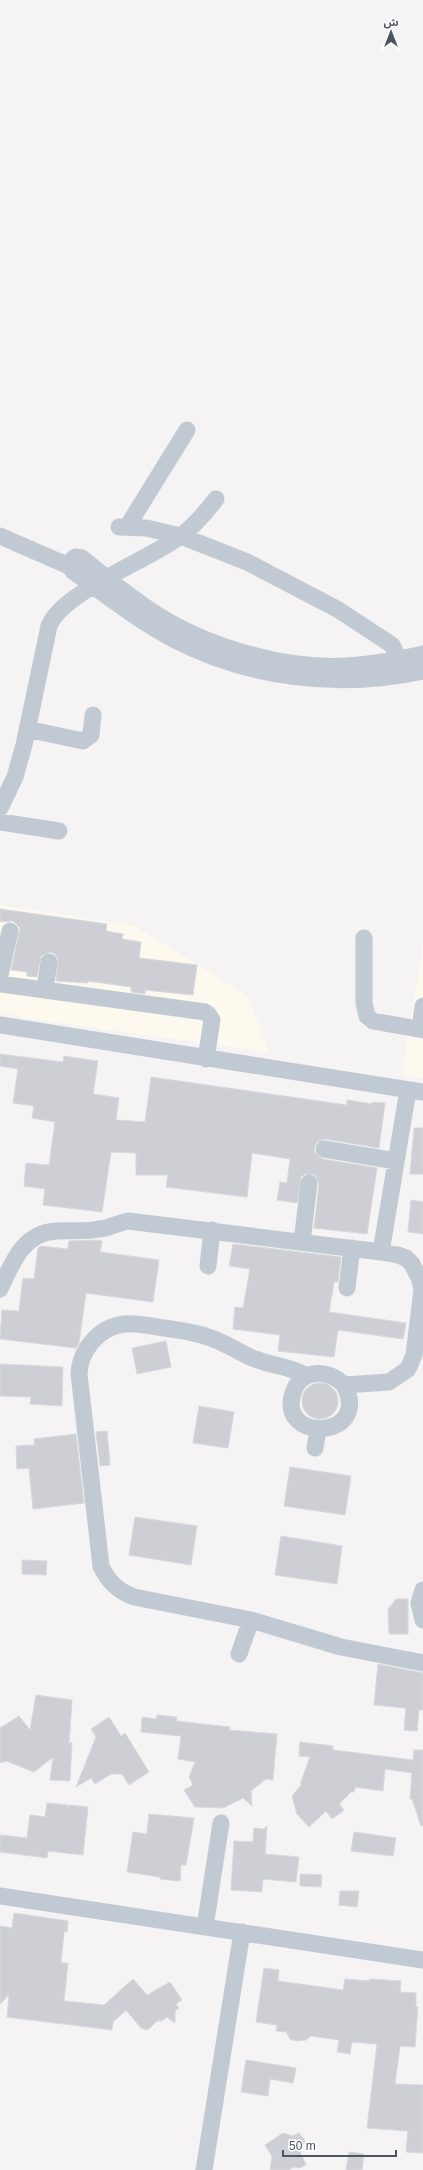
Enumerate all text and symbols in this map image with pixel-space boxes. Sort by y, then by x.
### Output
north arrow [371,12,411,52]
text: ش [383,16,399,29]
scale bar [283,2132,396,2158]
text: 50 m [289,2139,316,2153]

